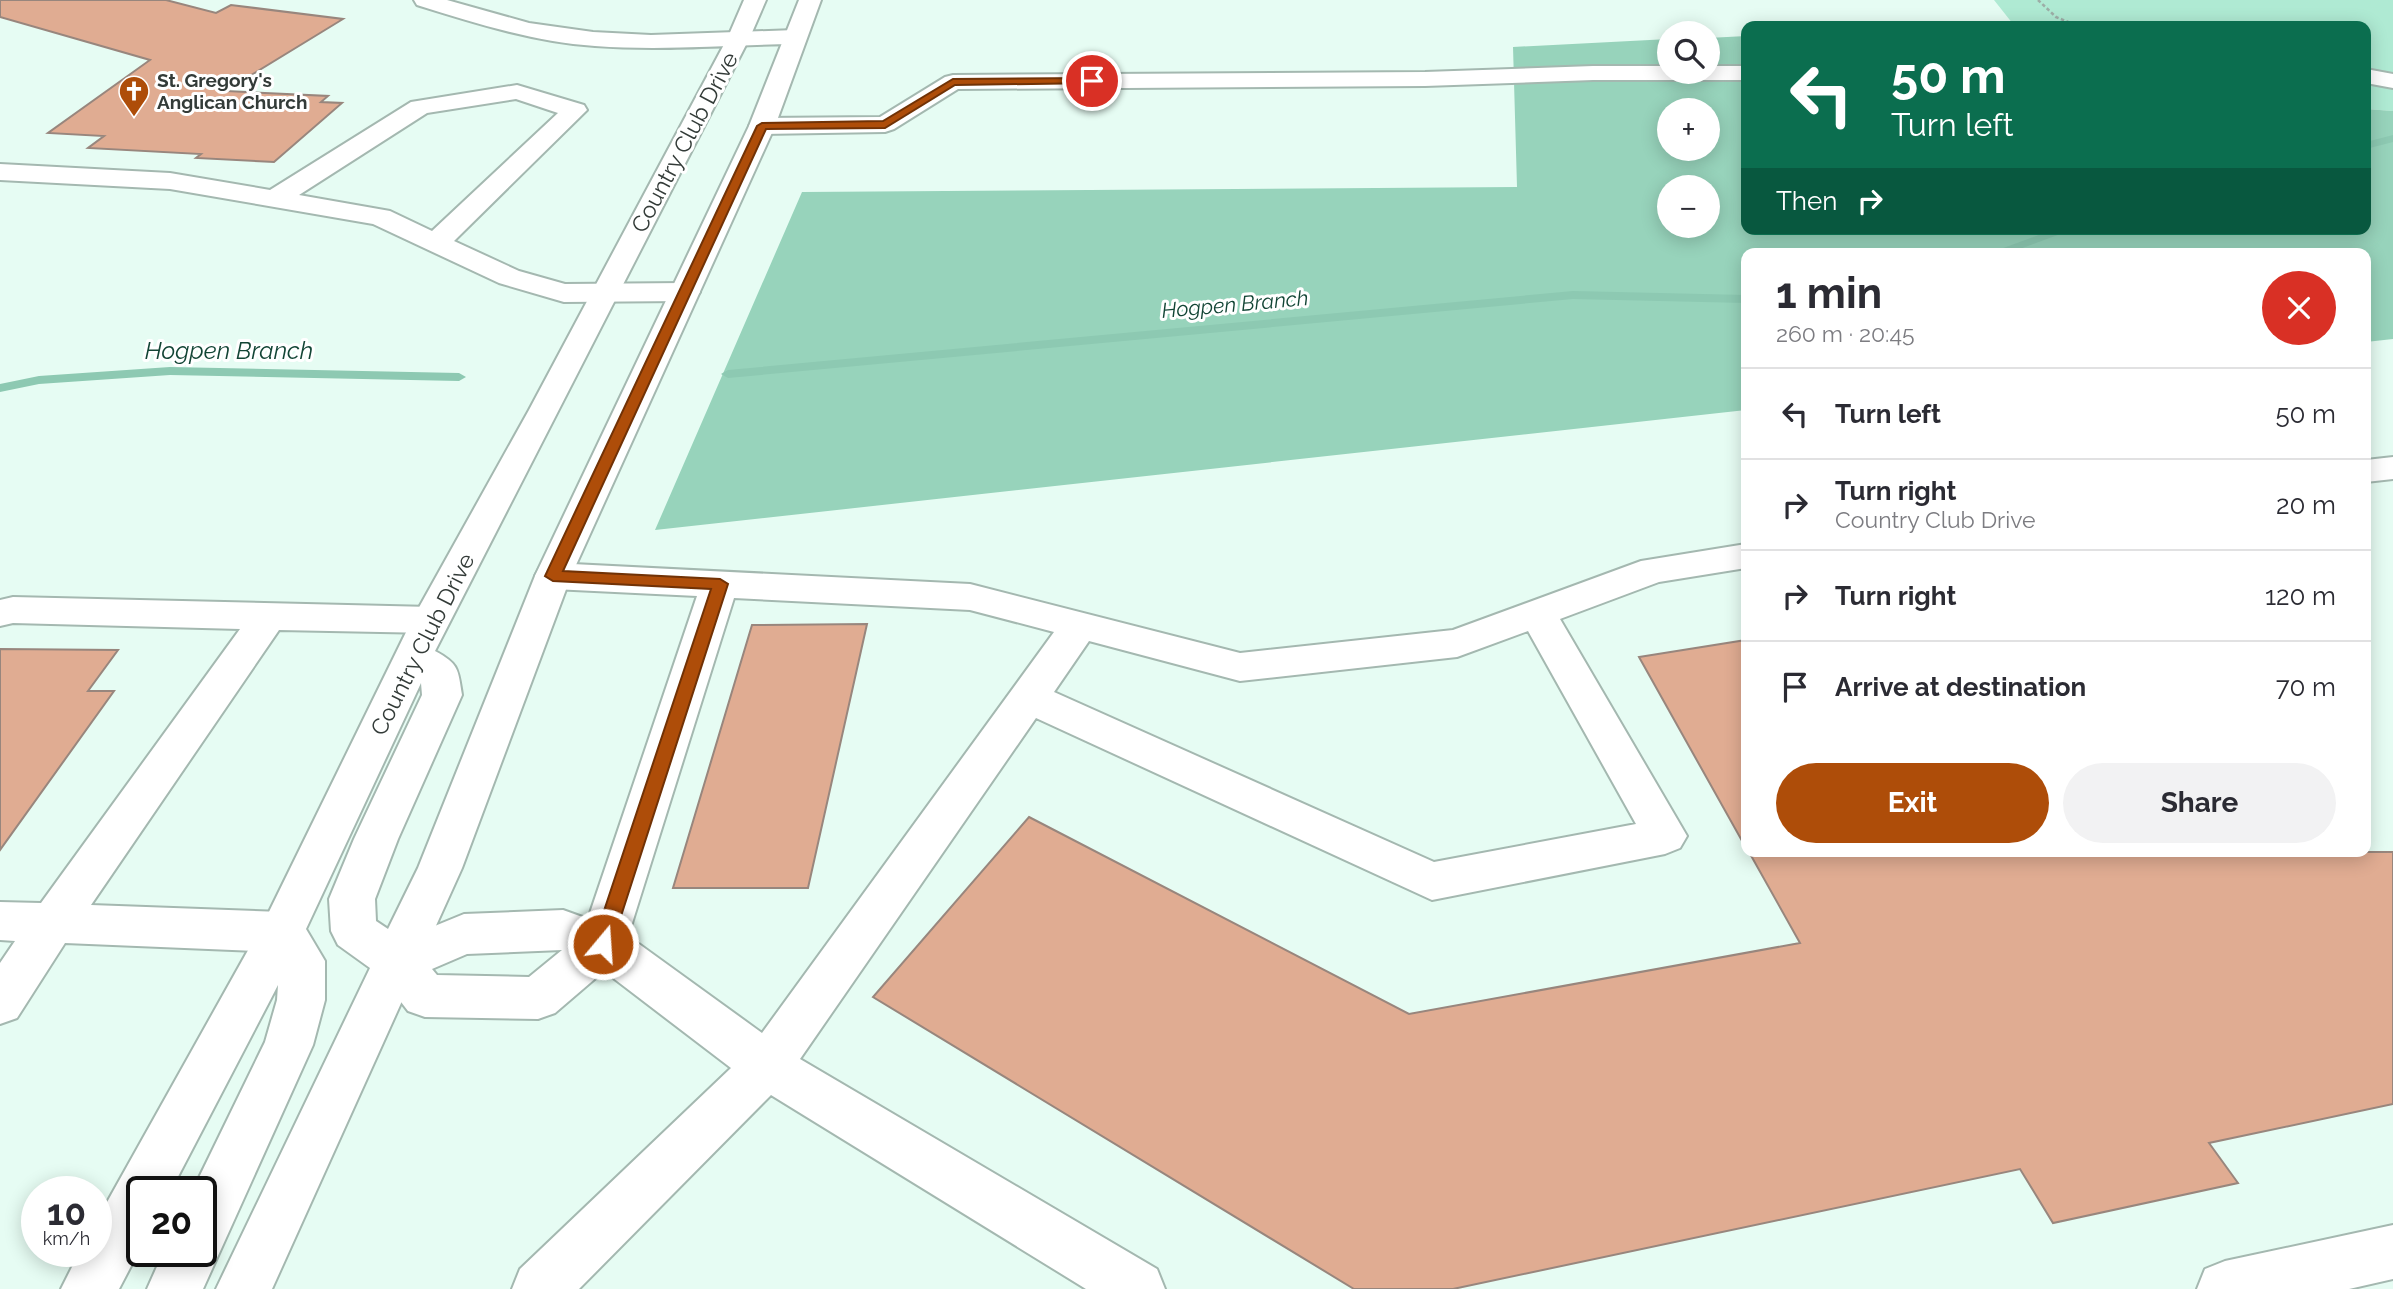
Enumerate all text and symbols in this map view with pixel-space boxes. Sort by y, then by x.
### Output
map controls [1657,21,1720,238]
button: search [1657,21,1720,84]
street label: Country Club Drive [625,47,743,237]
text: 50 m [1891,47,2006,104]
icon: left [1776,49,1867,140]
pin [1062,51,1122,111]
icon: arrive [1073,62,1111,100]
place label: St. Gregory's Anglican Church [157,69,308,113]
church icon: St. Gregory's Anglican Church [117,74,151,118]
button: + [1657,98,1720,161]
text: Turn left [1891,106,2013,143]
button: − [1657,175,1720,238]
icon: right [1851,182,1889,220]
text: Then [1776,186,1837,216]
text: 1 min [1776,269,1882,318]
button: close [2262,271,2336,345]
water label: Hogpen Branch [1161,285,1309,323]
text: 260 m · 20:45 [1776,320,1914,347]
water label: Hogpen Branch [145,336,313,365]
icon: left [1776,395,1814,433]
text: Turn left [1835,399,1941,429]
text: 50 m [2275,399,2336,429]
text: Turn right [1835,476,1956,506]
icon: right [1776,486,1814,524]
text: 20 m [2276,490,2336,520]
text: Country Club Drive [1835,506,2036,533]
street label: Country Club Drive [364,549,480,739]
icon: right [1776,577,1814,615]
text: Turn right [1835,581,1956,611]
text: 120 m [2265,581,2336,611]
icon: arrive [1776,668,1814,706]
text: Arrive at destination [1835,672,2086,702]
text: 70 m [2276,672,2336,702]
button: Exit [1776,763,2049,843]
button: Share [2063,763,2336,843]
position arrow [566,907,640,981]
speed limit sign: 20 [126,1176,217,1267]
text: 10 [47,1192,86,1233]
text: km/h [43,1228,90,1249]

